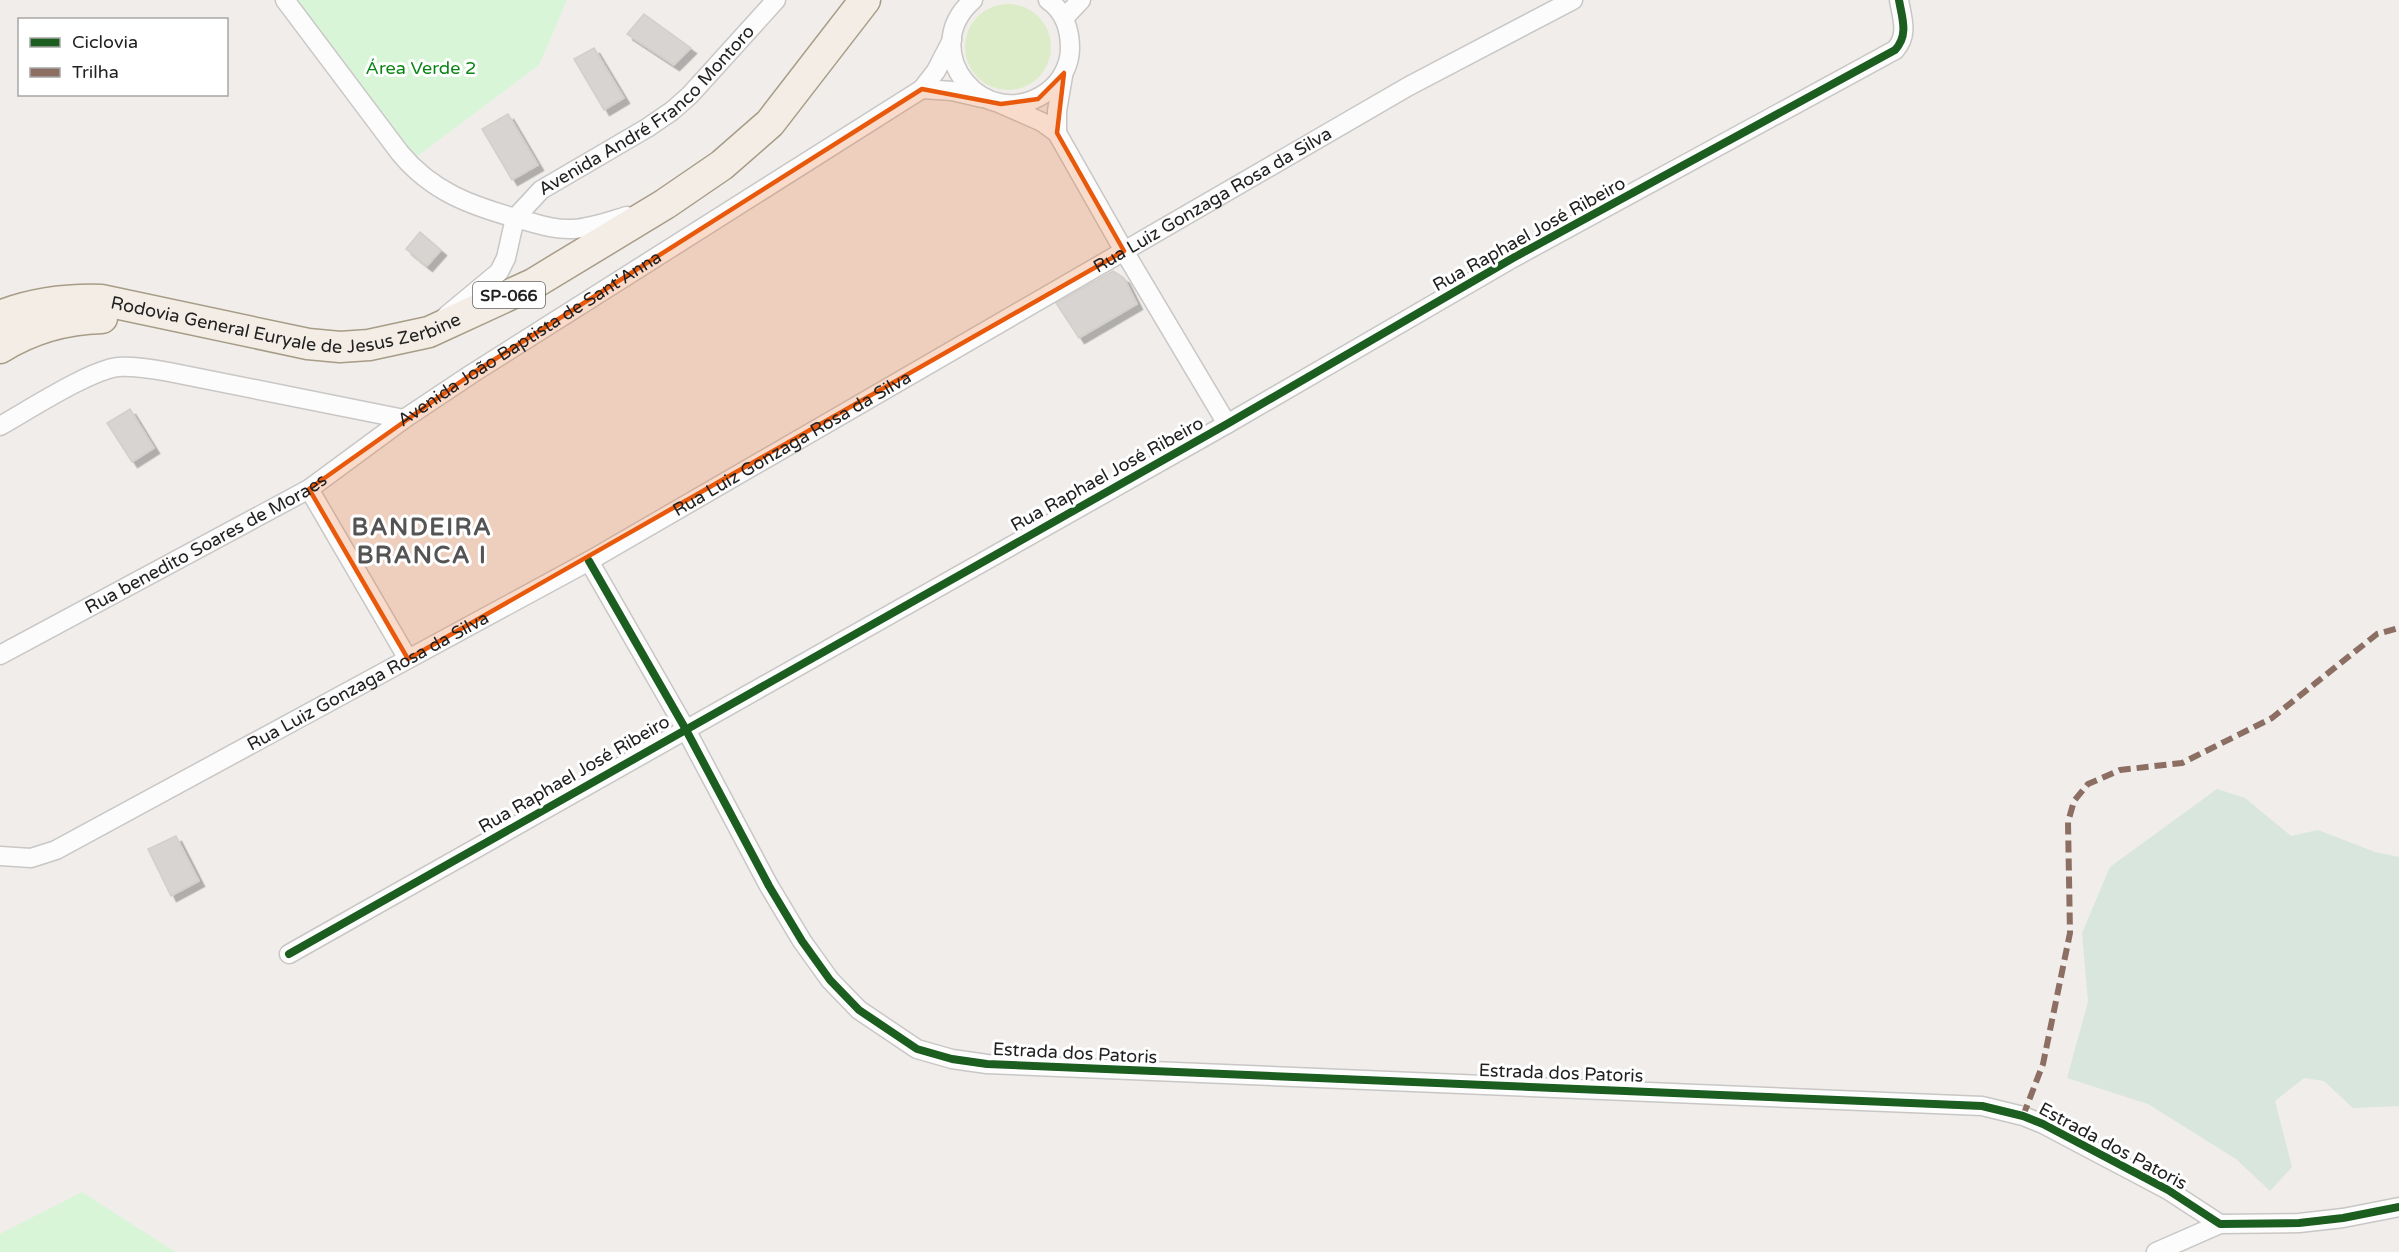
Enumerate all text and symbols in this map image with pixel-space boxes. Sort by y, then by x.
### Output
legend [18,18,228,96]
street label: Avenida André Franco Montoro [534,20,759,200]
text: Ciclovia [72,31,138,53]
park label: Área Verde 2 [366,57,476,79]
text: Trilha [72,61,119,83]
street label: Rua Luiz Gonzaga Rosa da Silva [1089,122,1335,278]
street label: Rua Raphael José Ribeiro [1429,172,1629,296]
street label: Avenida João Baptista de Sant'Anna [393,246,666,431]
road number: SP-066 [473,282,545,308]
street label: Rodovia General Euryale de Jesus Zerbine [109,291,464,358]
street label: Rua Luiz Gonzaga Rosa da Silva [669,366,915,521]
street label: Rua Raphael José Ribeiro [1007,412,1207,536]
street label: Rua benedito Soares de Moraes [81,469,331,618]
district label: BANDEIRA BRANCA I [352,513,492,570]
street label: Rua Luiz Gonzaga Rosa da Silva [243,606,493,755]
street label: Rua Raphael José Ribeiro [475,710,674,838]
street label: Estrada dos Patoris [992,1038,1158,1068]
street label: Estrada dos Patoris [1478,1059,1644,1087]
street label: Estrada dos Patoris [2035,1098,2191,1194]

